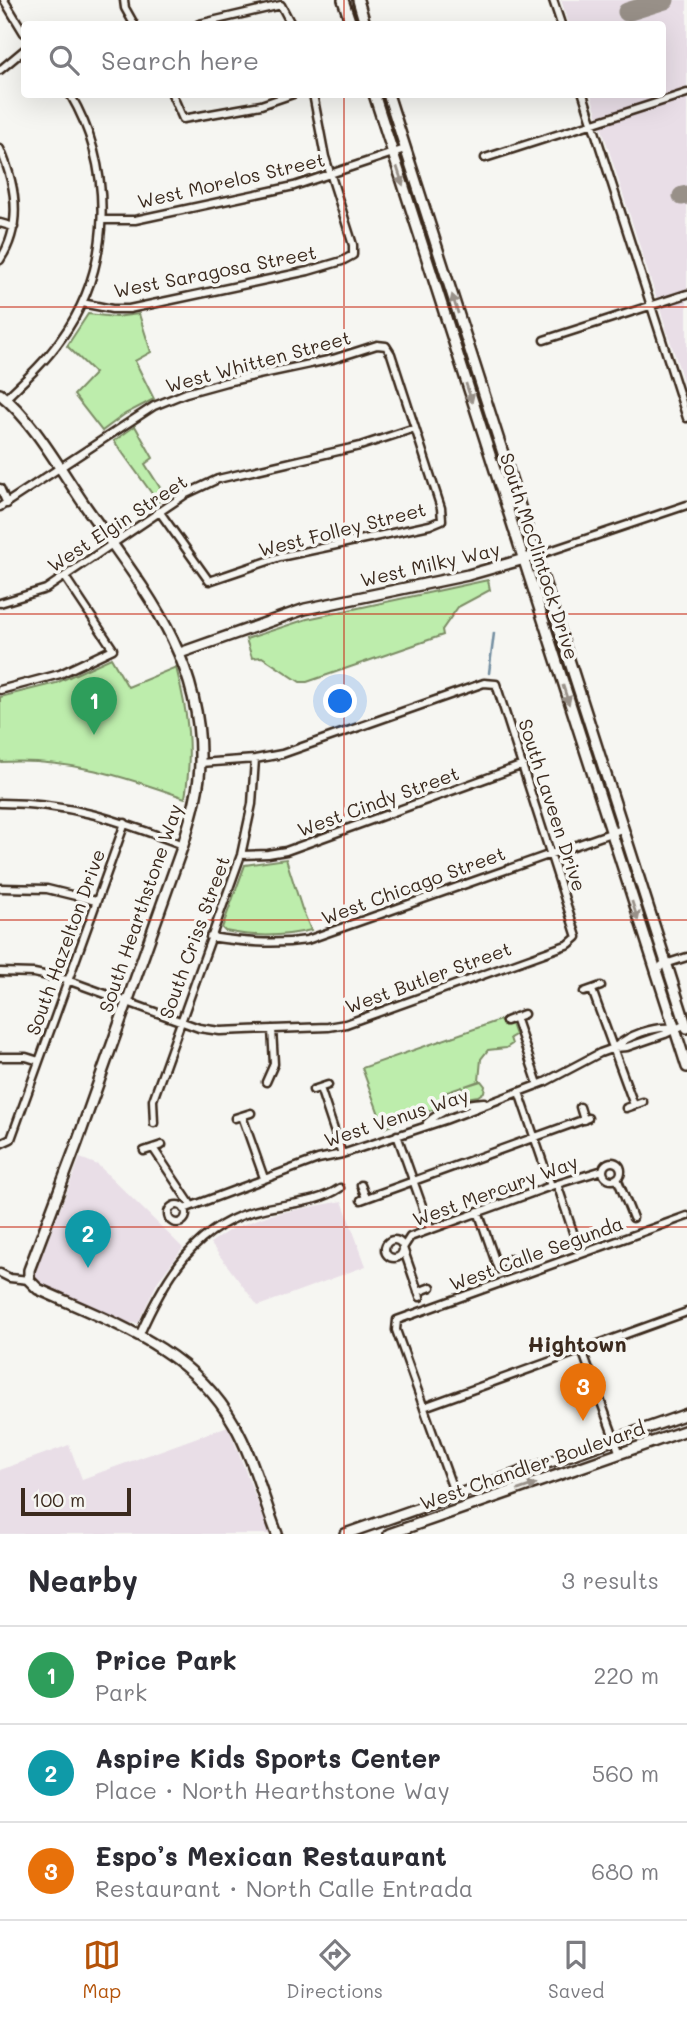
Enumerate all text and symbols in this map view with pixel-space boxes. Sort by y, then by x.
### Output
search box [21,21,666,98]
icon: search [45,41,83,79]
text: Search here [101,43,259,77]
street label: West Morelos Street [135,146,327,214]
one-way arrow [395,166,406,187]
street label: West Saragosa Street [112,239,318,303]
one-way arrow [449,293,460,314]
street label: West Whitten Street [163,324,353,398]
one-way arrow [465,382,475,403]
street label: South McClintock Drive [495,450,585,662]
street label: West Elgin Street [42,468,192,578]
street label: West Folley Street [256,496,428,562]
street label: West Milky Way [358,536,502,592]
pin: 1 [71,677,117,735]
your location [323,684,357,718]
one-way arrow [561,684,571,705]
street label: South Laveen Drive [513,716,593,894]
street label: West Cindy Street [294,760,462,842]
street label: South Hearthstone Way [93,800,187,1016]
street label: West Chicago Street [318,840,508,930]
street label: South Hazelton Drive [20,845,110,1039]
street label: South Criss Street [153,852,235,1022]
one-way arrow [631,901,641,922]
street label: West Butler Street [341,935,515,1019]
street label: West Venus Way [320,1082,472,1152]
street label: West Mercury Way [409,1148,581,1232]
pin: 2 [65,1210,111,1268]
street label: West Calle Segunda [446,1210,626,1296]
district label: Hightown [527,1330,627,1357]
pin: 3 [560,1363,606,1421]
street label: West Chandler Boulevard [416,1415,648,1515]
one-way arrow [516,1481,537,1492]
scale bar [21,1485,131,1517]
text: 100 m [32,1487,85,1512]
text: Nearby [28,1560,138,1600]
text: 3 results [562,1565,659,1595]
text: Price Park [95,1643,237,1677]
text: 1 [46,1660,56,1690]
text: 220 m [593,1660,659,1690]
text: Park [95,1677,147,1707]
text: Aspire Kids Sports Center [95,1741,441,1775]
text: 2 [45,1758,57,1788]
text: 560 m [592,1758,659,1788]
text: Place · North Hearthstone Way [95,1775,450,1805]
text: Espo’s Mexican Restaurant [95,1839,447,1873]
text: 3 [44,1856,58,1886]
text: 680 m [591,1856,659,1886]
text: Restaurant · North Calle Entrada [95,1873,473,1903]
tab: Map [83,1936,121,2003]
tab: Directions [286,1936,383,2003]
tab: Saved [548,1936,604,2003]

